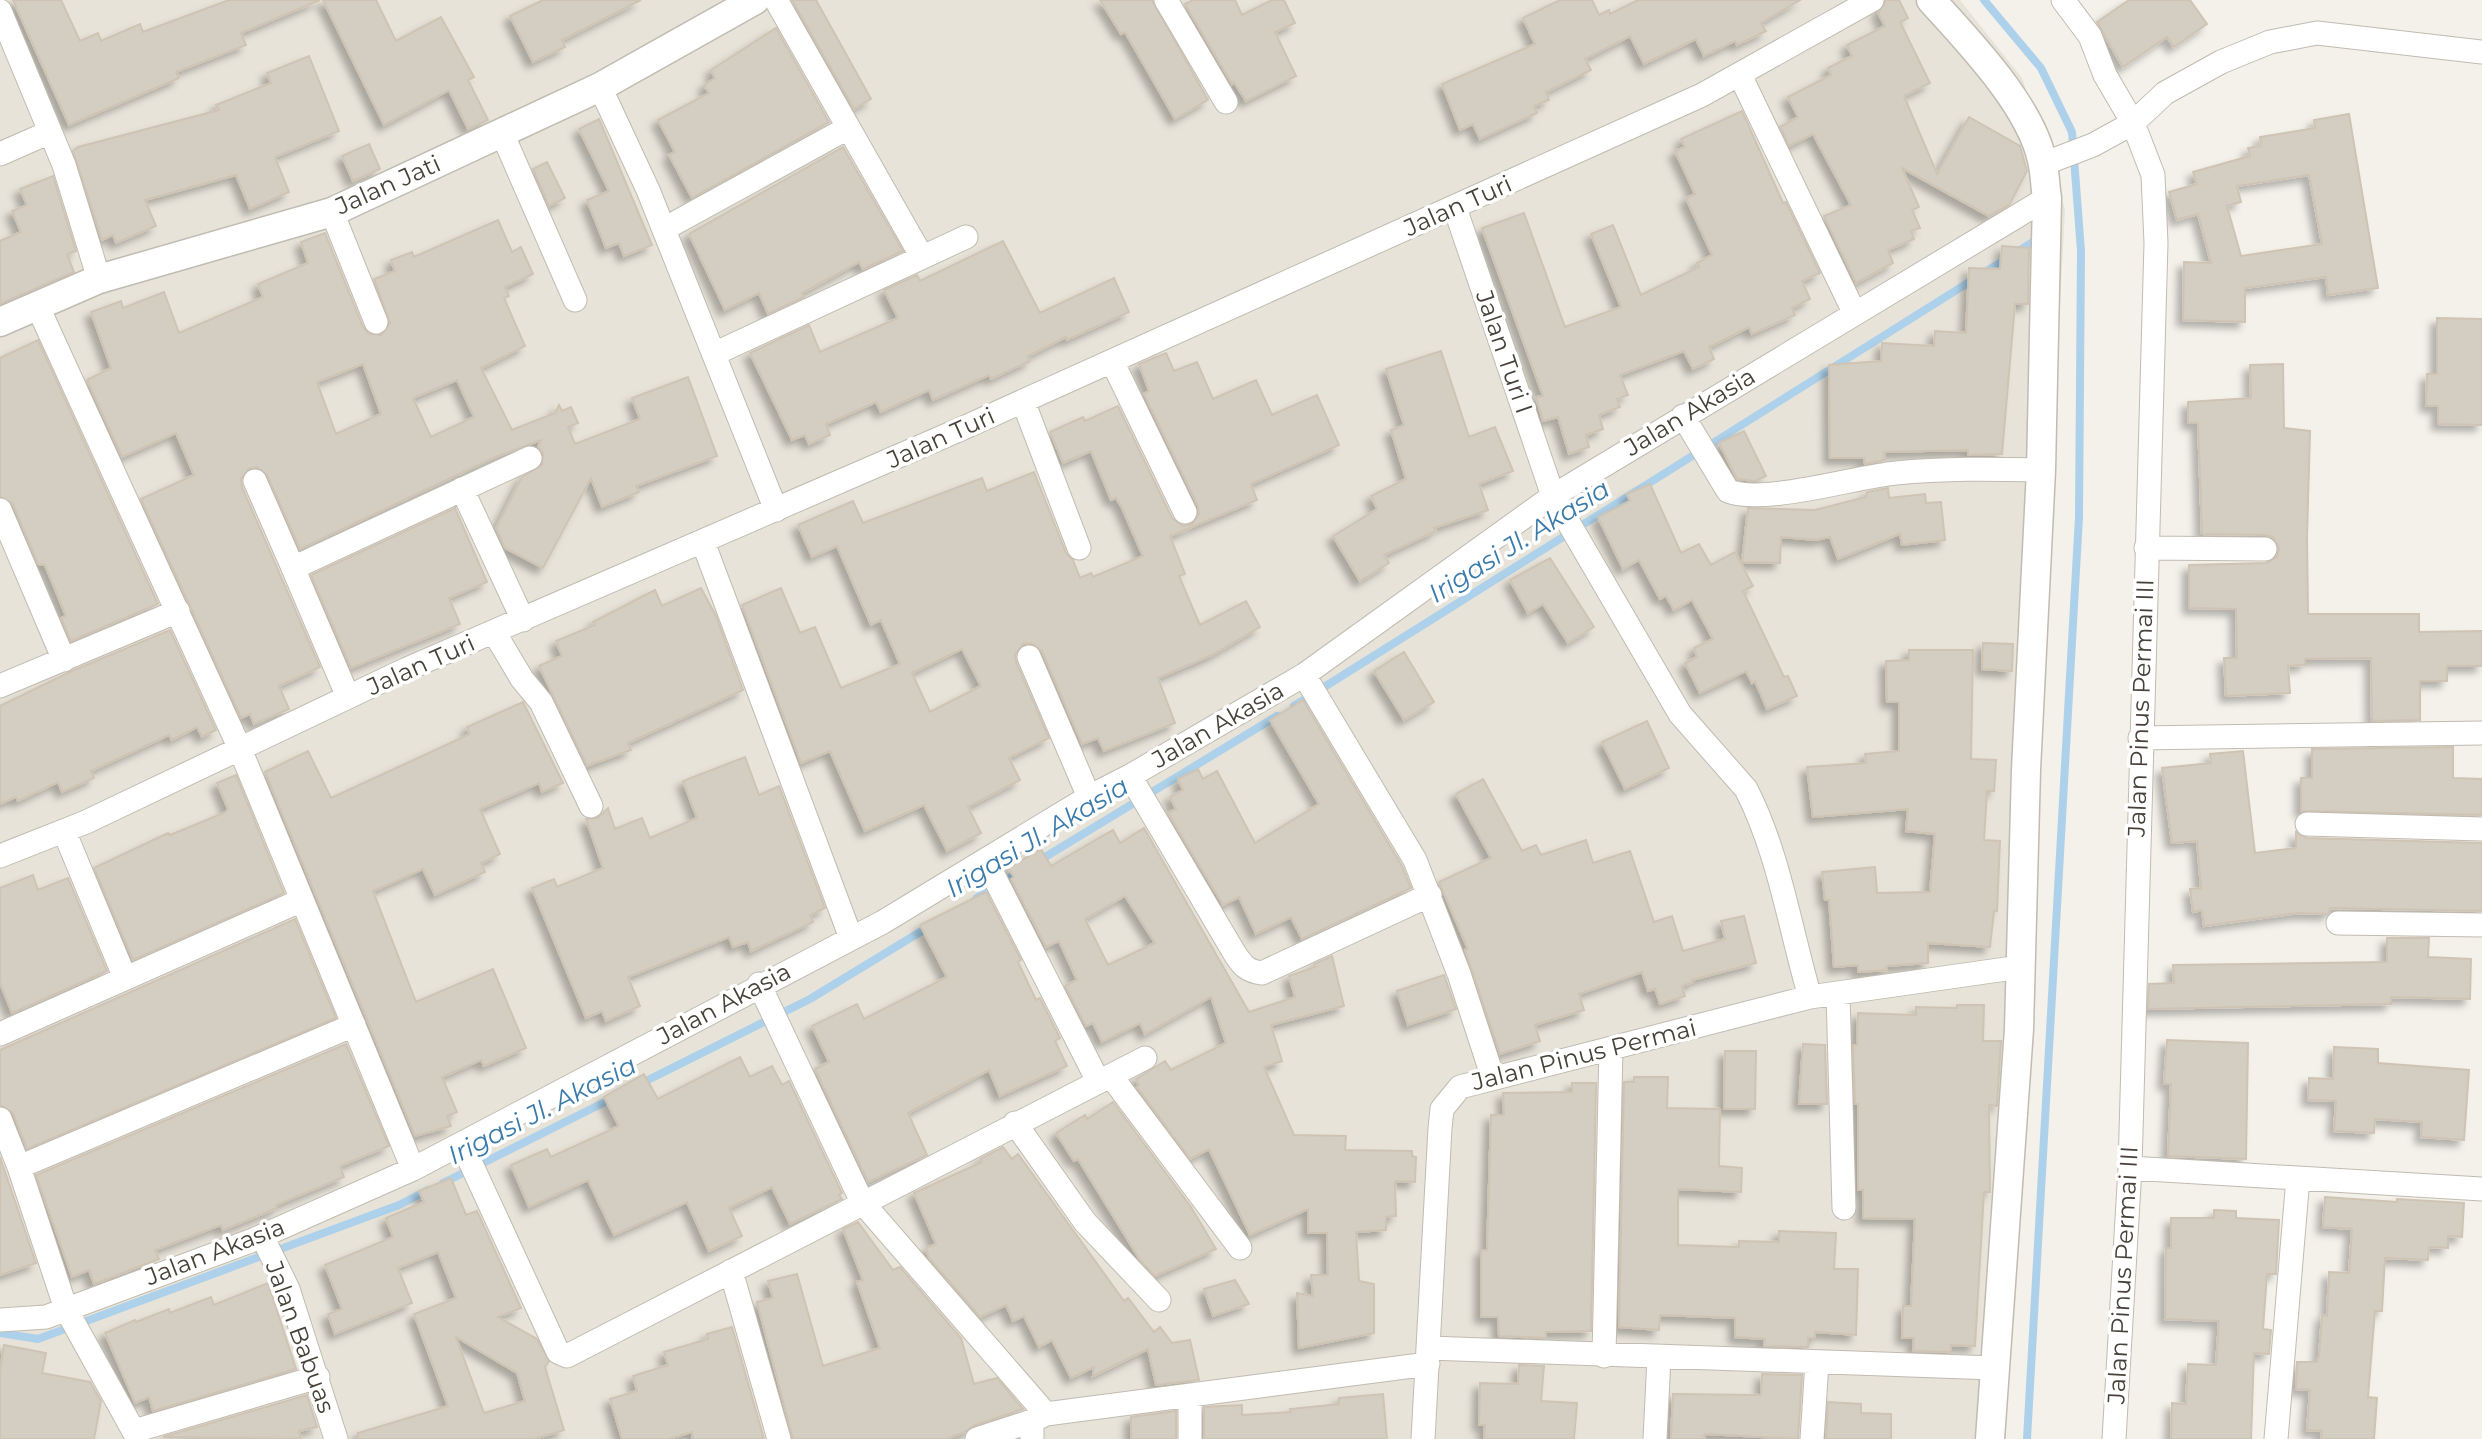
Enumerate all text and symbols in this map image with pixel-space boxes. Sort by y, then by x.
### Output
street label: Jalan Jati [330,149,445,221]
street label: Jalan Turi [1399,169,1516,243]
street label: Jalan Turi I [1470,286,1539,417]
street label: Jalan Akasia [1618,361,1760,462]
street label: Jalan Turi [882,401,999,475]
water label: Irigasi Jl. Akasia [1423,472,1615,610]
street label: Jalan Pinus Permai III [2121,578,2159,839]
street label: Jalan Turi [362,628,479,702]
street label: Jalan Akasia [1146,675,1289,774]
water label: Irigasi Jl. Akasia [940,770,1134,904]
street label: Jalan Akasia [651,956,796,1051]
street label: Jalan Pinus Permai [1468,1013,1699,1097]
water label: Irigasi Jl. Akasia [442,1049,642,1171]
street label: Jalan Pinus Permai III [2101,1145,2144,1406]
street label: Jalan Akasia [140,1212,289,1292]
street label: Jalan Babuas [259,1256,341,1417]

